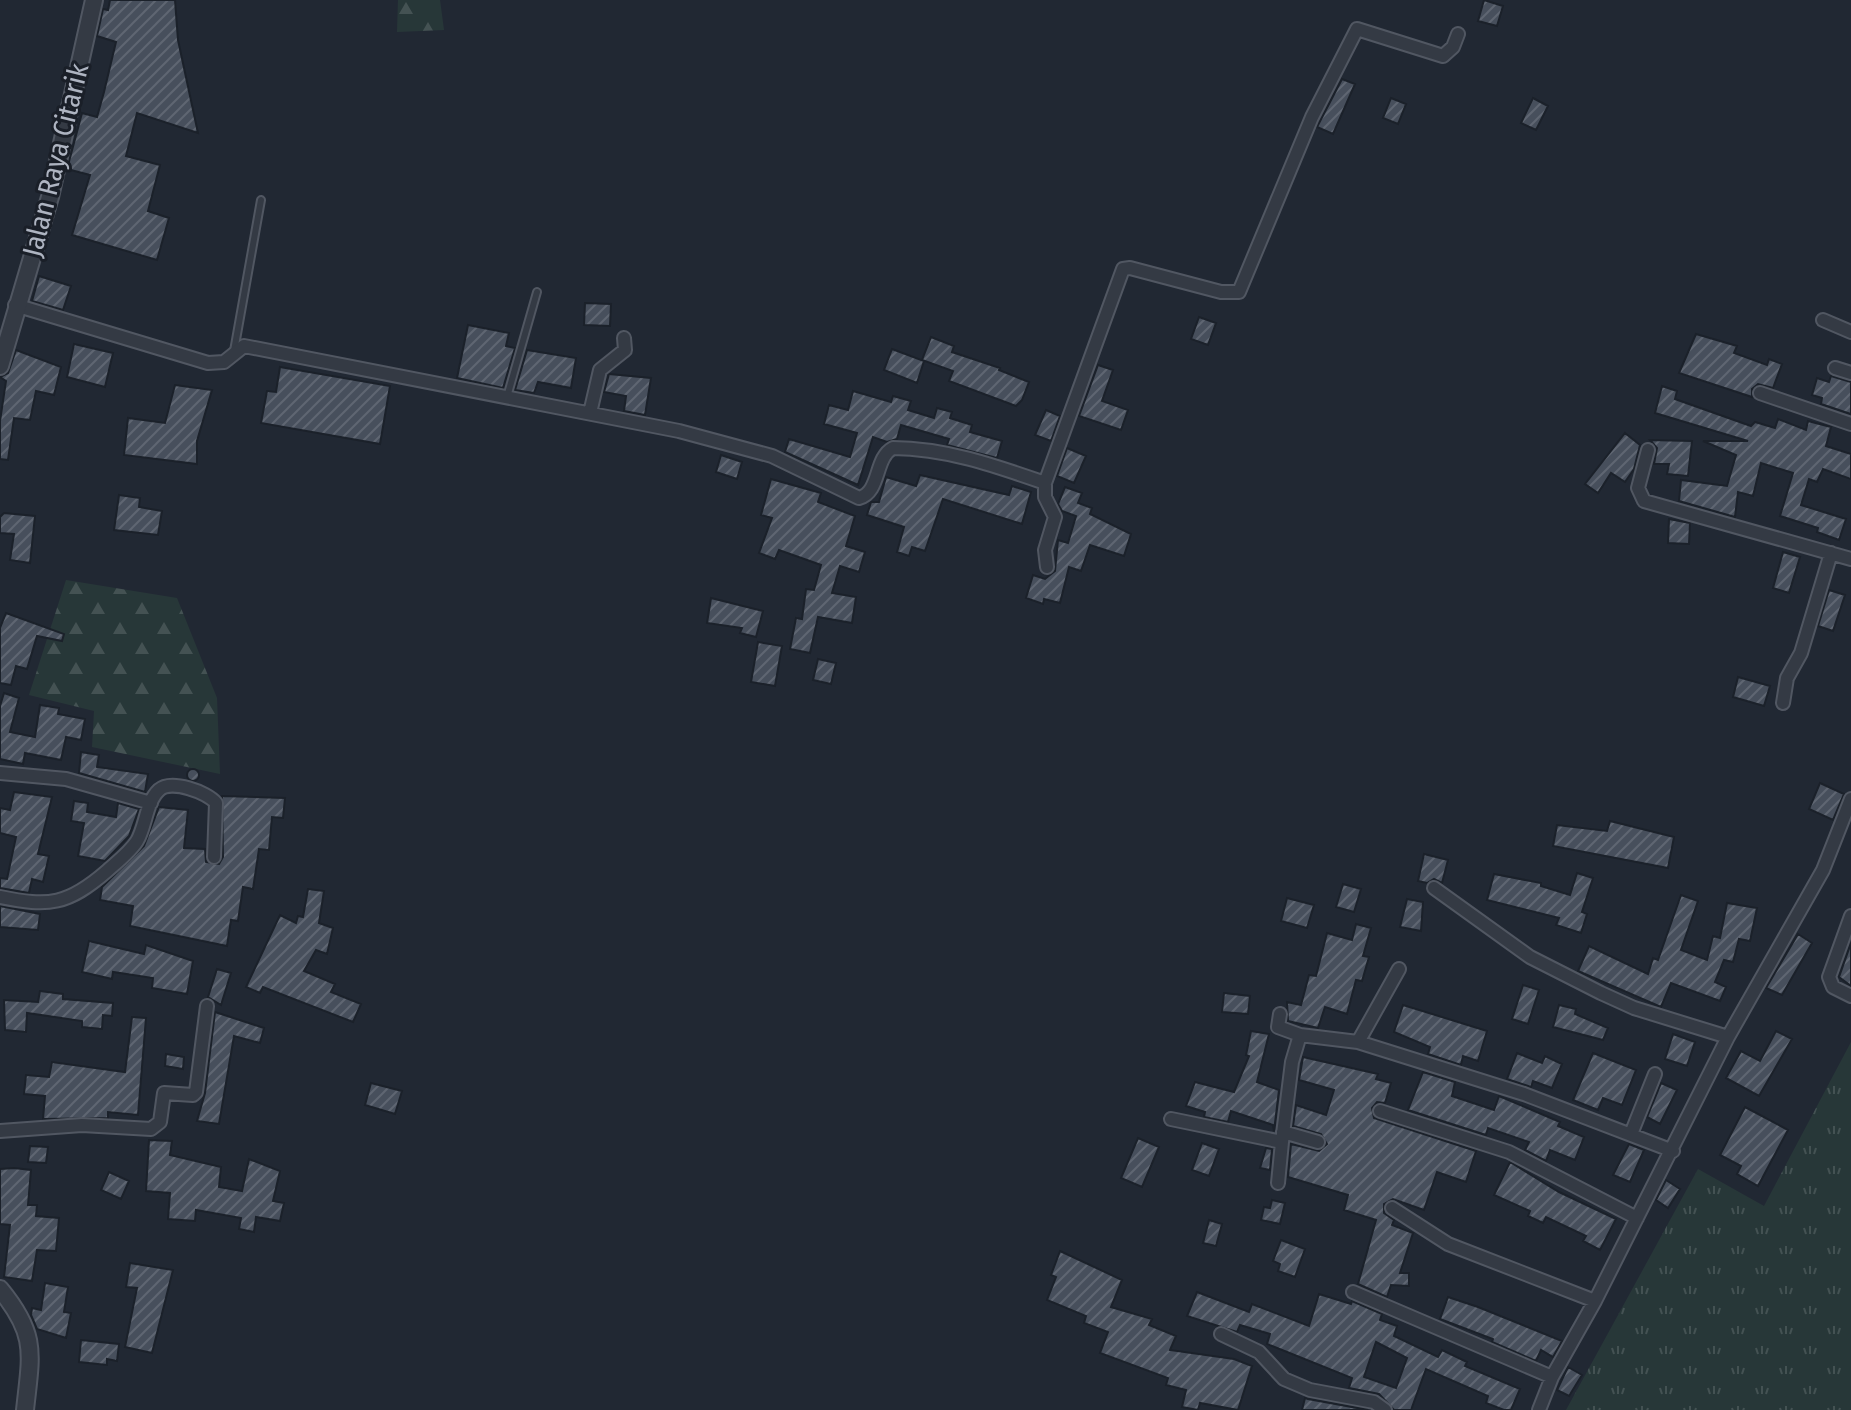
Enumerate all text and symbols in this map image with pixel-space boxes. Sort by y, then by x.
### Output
street label: Jalan Raya Citarik [16,59,96,260]

